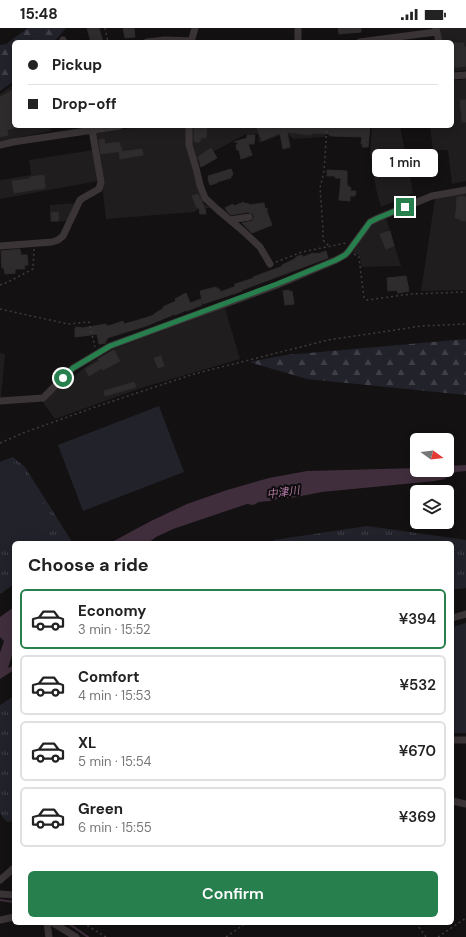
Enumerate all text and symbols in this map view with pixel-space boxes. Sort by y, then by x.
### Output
text: 15:48 [20,4,58,24]
text: Pickup [52,55,102,75]
text: Drop-off [52,94,117,114]
callout: 1 min [372,149,438,177]
text: 1 min [389,154,421,171]
route end [396,198,414,216]
route start [54,369,72,387]
north arrow [410,433,454,477]
map controls [410,433,454,529]
water label: 中津川 [266,483,301,501]
button: layers [410,485,454,529]
text: Choose a ride [28,553,149,577]
icon: car [30,601,66,637]
text: Economy [78,601,146,621]
text: ¥394 [399,609,436,629]
text: 3 min · 15:52 [78,621,151,638]
icon: car [30,667,66,703]
text: Comfort [78,667,139,687]
text: ¥532 [400,675,436,695]
text: 4 min · 15:53 [78,687,151,704]
icon: car [30,733,66,769]
text: XL [78,733,96,753]
text: ¥670 [399,741,436,761]
text: 5 min · 15:54 [78,753,151,770]
icon: car [30,799,66,835]
text: Green [78,799,123,819]
text: ¥369 [399,807,436,827]
text: 6 min · 15:55 [78,819,152,836]
button: Confirm [28,871,438,917]

